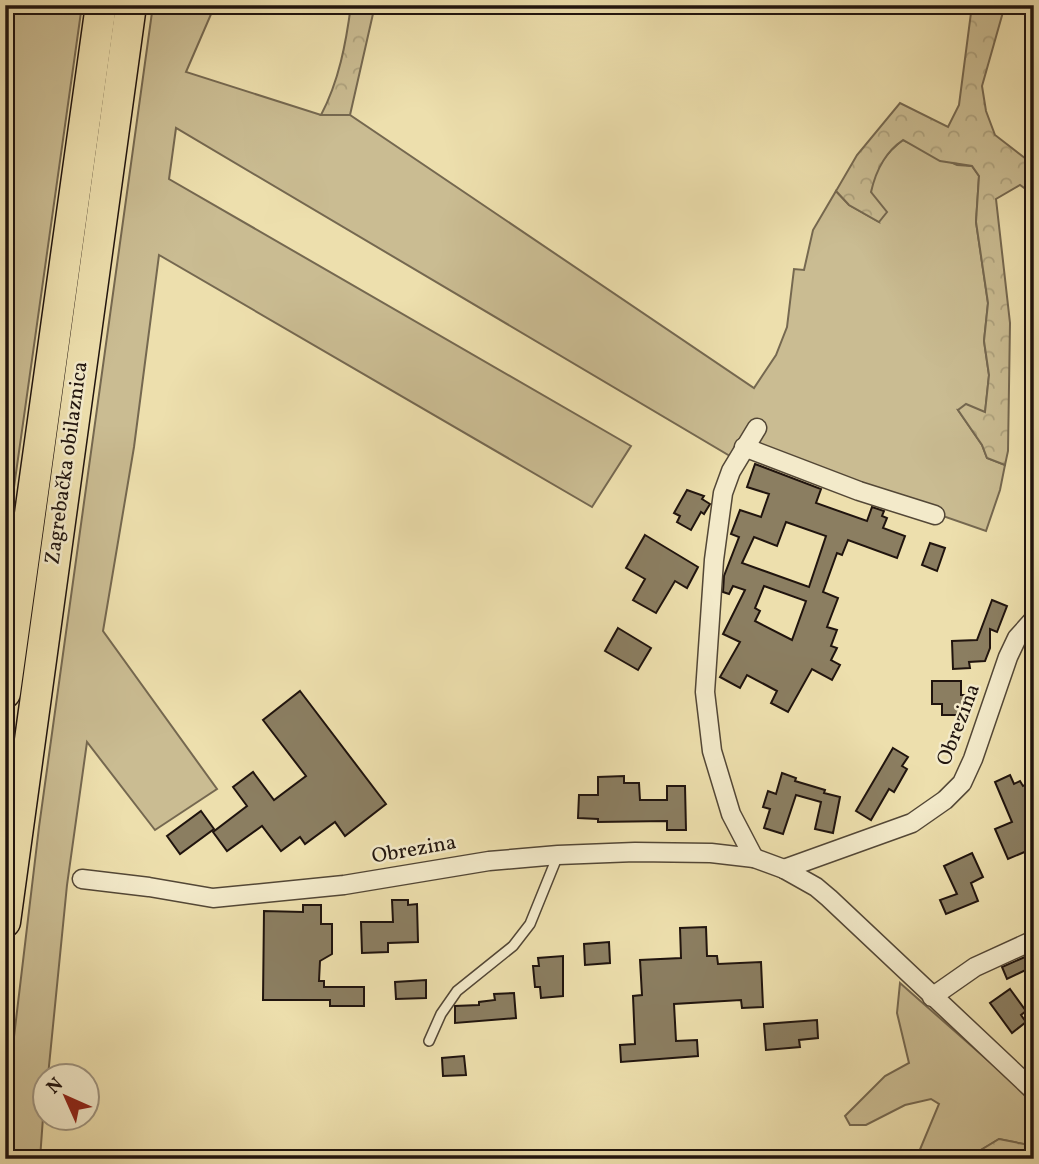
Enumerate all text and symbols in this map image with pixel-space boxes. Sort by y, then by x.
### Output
street label: Zagrebačka obilaznica [38,360,96,566]
street label: Obrezina [930,680,988,770]
street label: Obrezina [369,828,459,872]
north arrow [32,1062,102,1132]
text: N [41,1072,70,1100]

